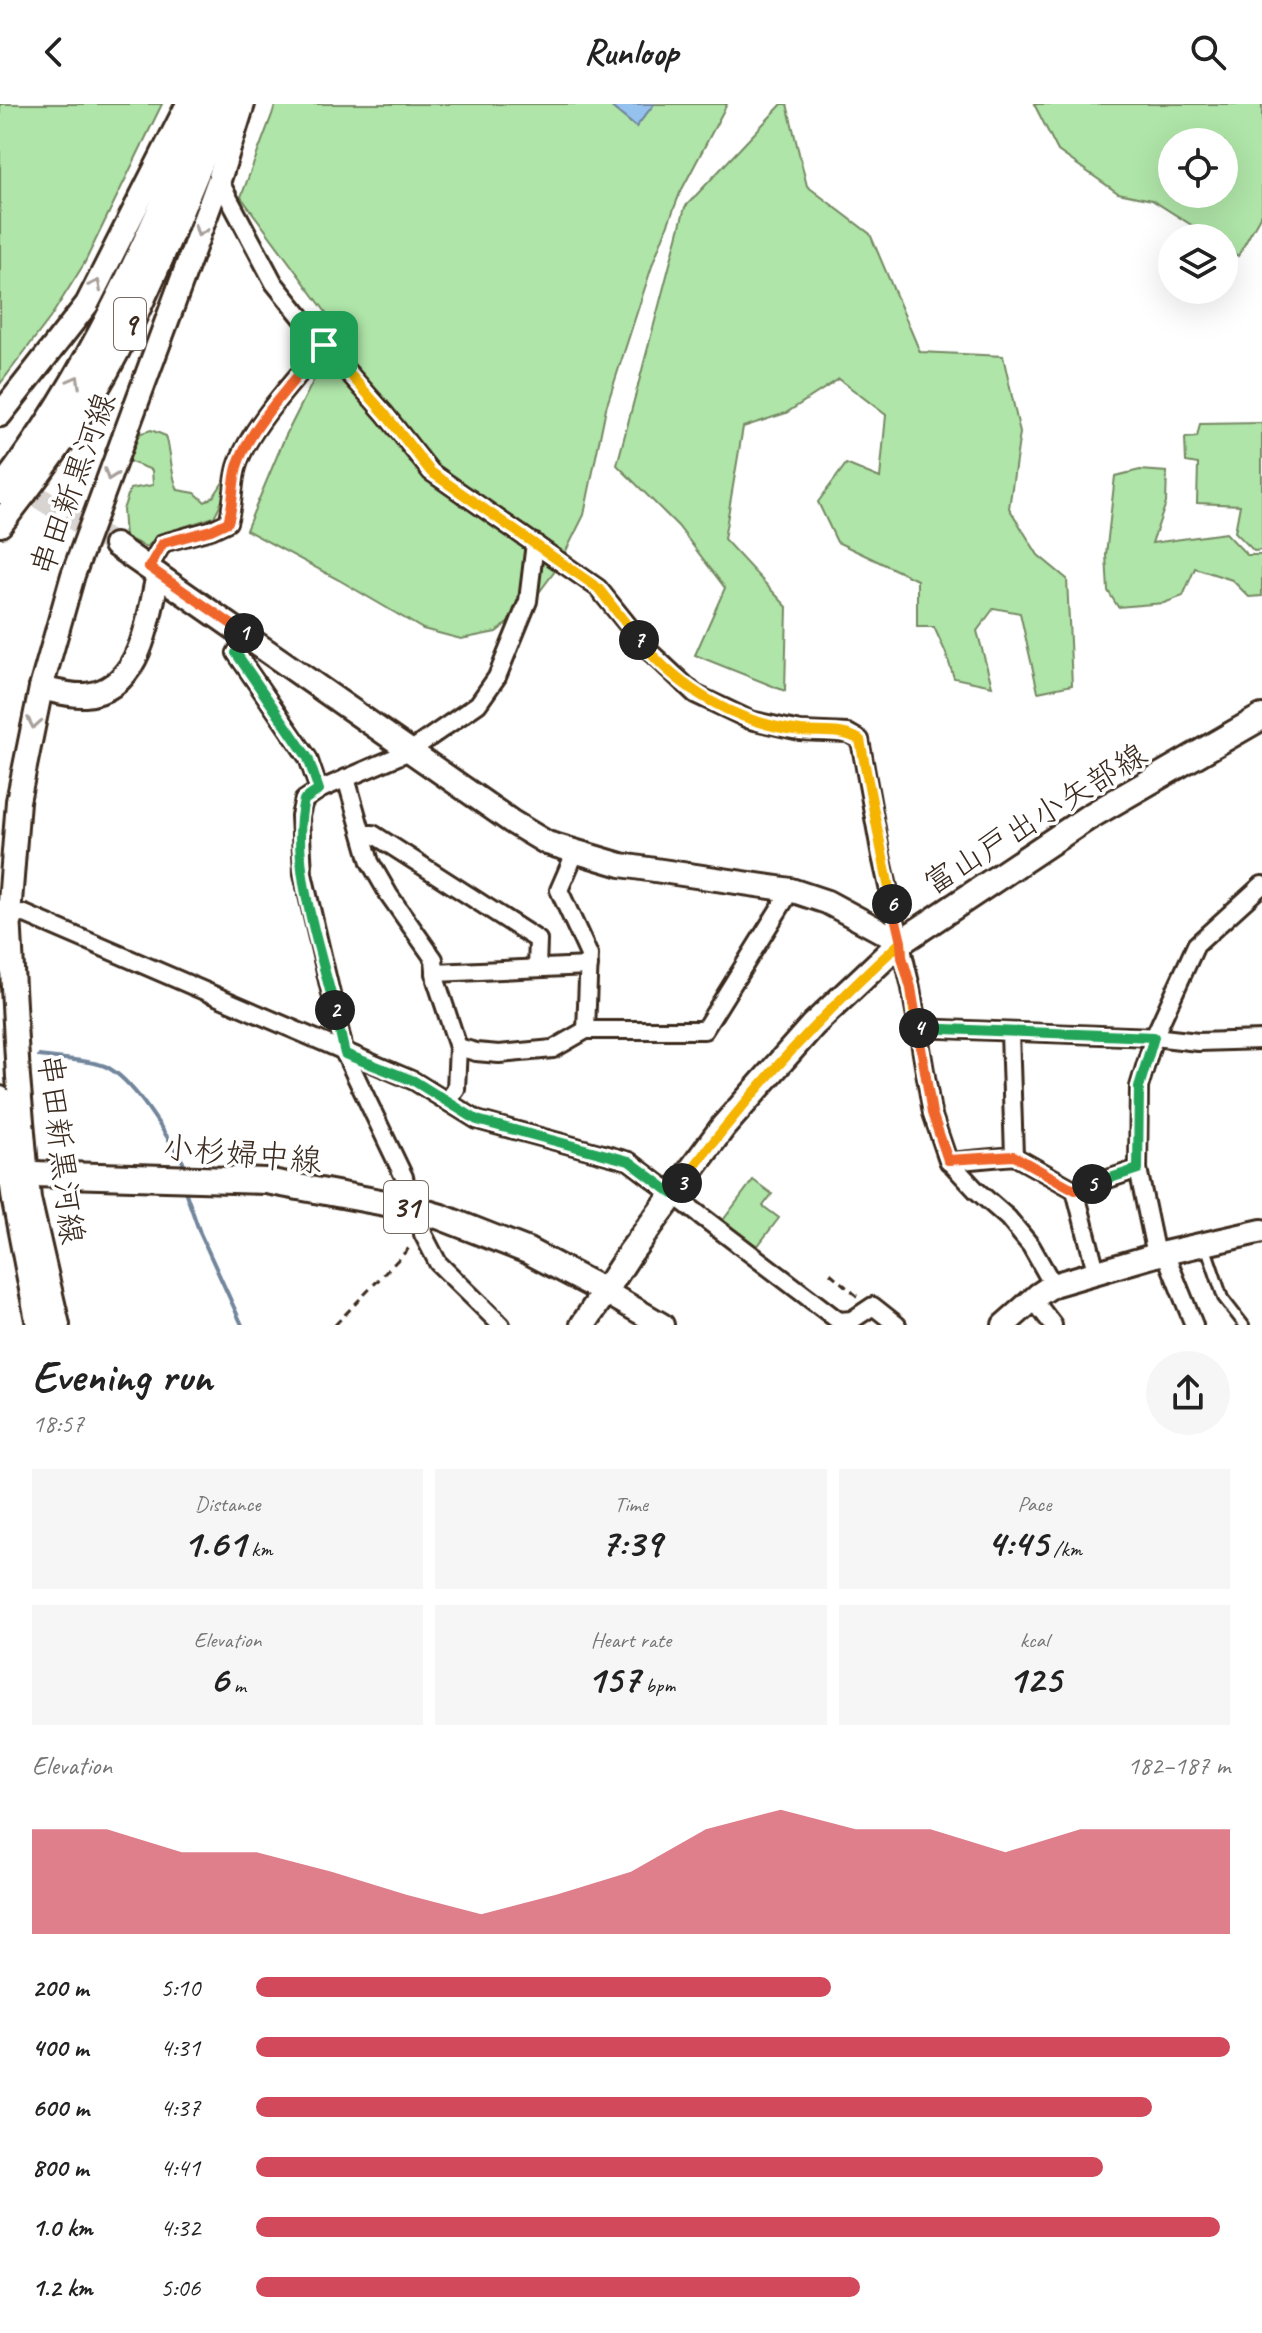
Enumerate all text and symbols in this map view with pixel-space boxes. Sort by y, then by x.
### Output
text: Runloop [584,29,678,75]
icon: back [32,30,76,74]
icon: search [1186,30,1230,74]
map controls [1158,128,1238,304]
button: locate [1158,128,1238,208]
one-way arrow [193,223,210,237]
button: layers [1158,224,1238,304]
one-way arrow [87,279,102,294]
road number: 9 [114,298,146,350]
pin [290,311,358,379]
icon: arrive [302,323,346,367]
one-way arrow [65,375,81,389]
street label: 串田新黒河線 [21,387,125,581]
one-way arrow [103,467,120,481]
pin: 1 [224,613,264,653]
text: 1 [239,619,249,647]
pin: 7 [619,620,659,660]
text: 7 [634,626,644,654]
one-way arrow [26,716,43,729]
street label: 富山戸出小矢部線 [916,734,1154,904]
pin: 6 [872,884,912,924]
text: 6 [887,890,897,918]
pin: 2 [315,990,355,1030]
text: 2 [330,996,340,1024]
pin: 4 [899,1008,939,1048]
text: 4 [914,1014,924,1042]
street label: 串田新黒河線 [29,1051,93,1247]
street label: 小杉婦中線 [161,1127,323,1181]
pin: 3 [662,1163,702,1203]
pin: 5 [1072,1164,1112,1204]
text: 3 [677,1169,687,1197]
text: 5 [1087,1170,1097,1198]
road number: 31 [384,1181,428,1233]
text: Evening run [32,1349,212,1404]
button: share [1146,1351,1230,1435]
text: 18:57 [32,1407,84,1440]
text: Distance [195,1490,260,1518]
text: Time [614,1490,648,1518]
text: Pace [1017,1490,1051,1518]
text: 1.61 [183,1518,246,1568]
text: 7:39 [600,1518,662,1568]
text: 4:45 [987,1518,1048,1568]
text: km [246,1535,272,1563]
text: /km [1048,1535,1082,1563]
text: Elevation [194,1626,262,1654]
text: Heart rate [591,1626,671,1654]
text: kcal [1020,1626,1049,1654]
text: 6 [209,1654,228,1704]
text: 157 [587,1654,640,1704]
text: 125 [1008,1654,1061,1704]
text: m [228,1671,246,1699]
text: bpm [640,1671,675,1699]
text: Elevation [32,1749,112,1782]
text: 182–187 m [1127,1749,1230,1782]
text: 200 m [32,1971,88,2004]
text: 5:10 [160,1971,200,2004]
text: 400 m [32,2031,88,2064]
text: 4:31 [160,2031,200,2064]
text: 600 m [32,2091,89,2124]
text: 4:37 [160,2091,200,2124]
text: 800 m [32,2151,88,2184]
text: 4:41 [160,2151,200,2184]
text: 1.0 km [32,2211,92,2244]
text: 4:32 [160,2211,200,2244]
text: 1.2 km [32,2271,92,2304]
text: 5:06 [160,2271,200,2304]

